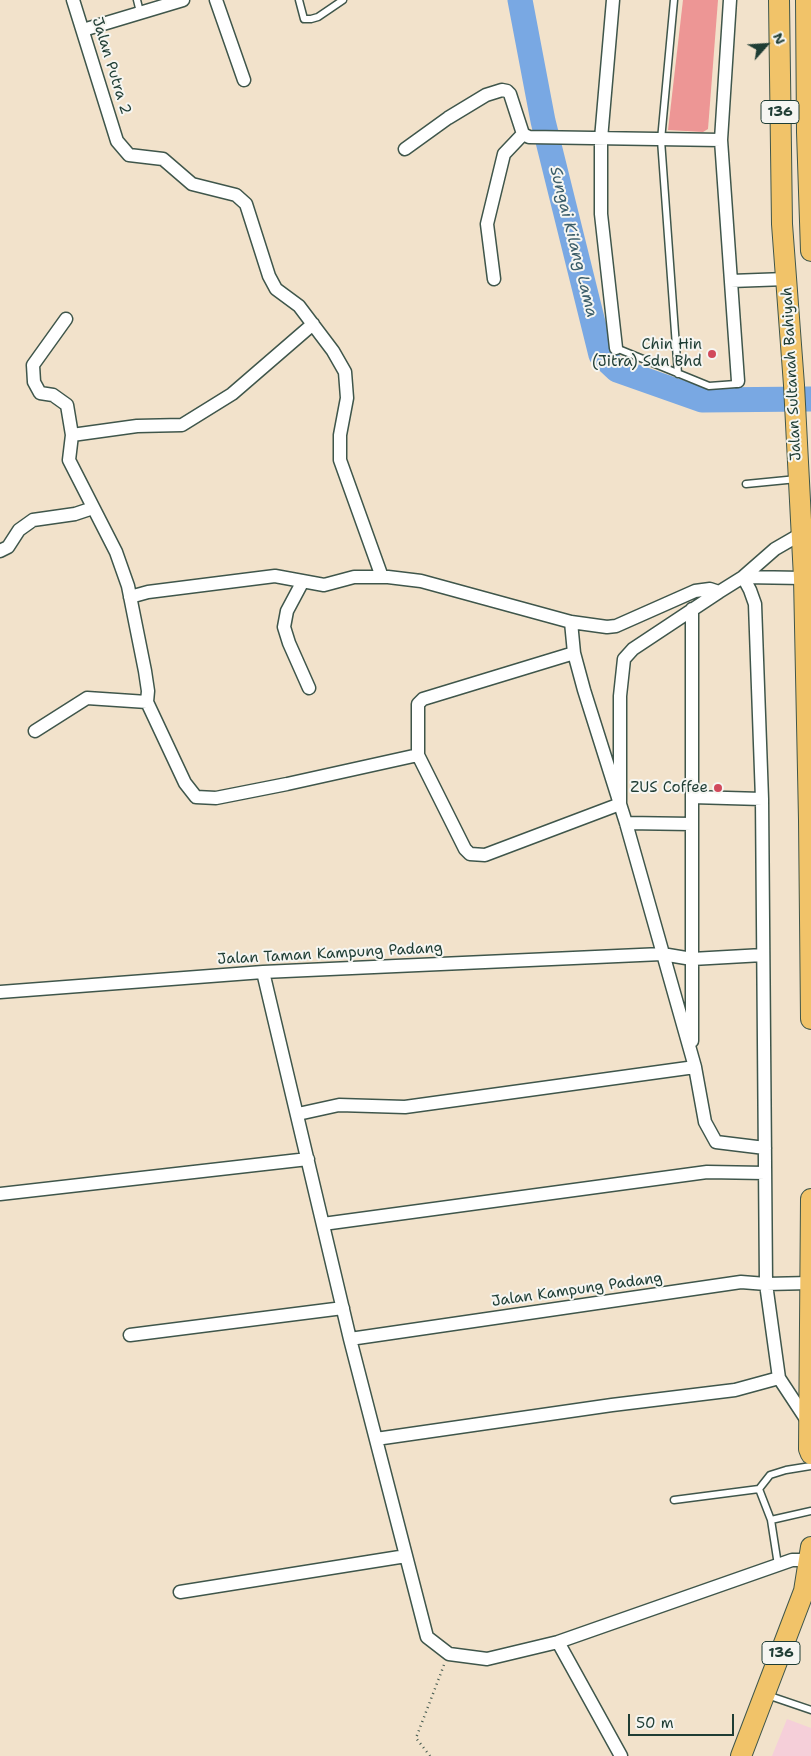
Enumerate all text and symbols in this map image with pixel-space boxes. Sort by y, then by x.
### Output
street label: Jalan Putra 2 [88,15,134,117]
north arrow [741,20,791,70]
text: N [769,29,790,47]
road number: 136 [761,100,799,124]
water label: Sungai Kilang Lama [545,165,601,319]
street label: Jalan Sultanah Bahiyah [778,286,806,462]
place label: Chin Hin (Jitra) Sdn Bhd [592,336,702,371]
marker: Chin Hin (Jitra) Sdn Bhd [706,348,718,360]
place label: ZUS Coffee [630,779,708,797]
marker: ZUS Coffee [712,782,724,794]
street label: Jalan Taman Kampung Padang [217,939,443,969]
street label: Jalan Kampung Padang [490,1269,664,1311]
road number: 136 [762,1642,800,1665]
scale bar [631,1704,737,1736]
text: 50 m [636,1713,674,1733]

